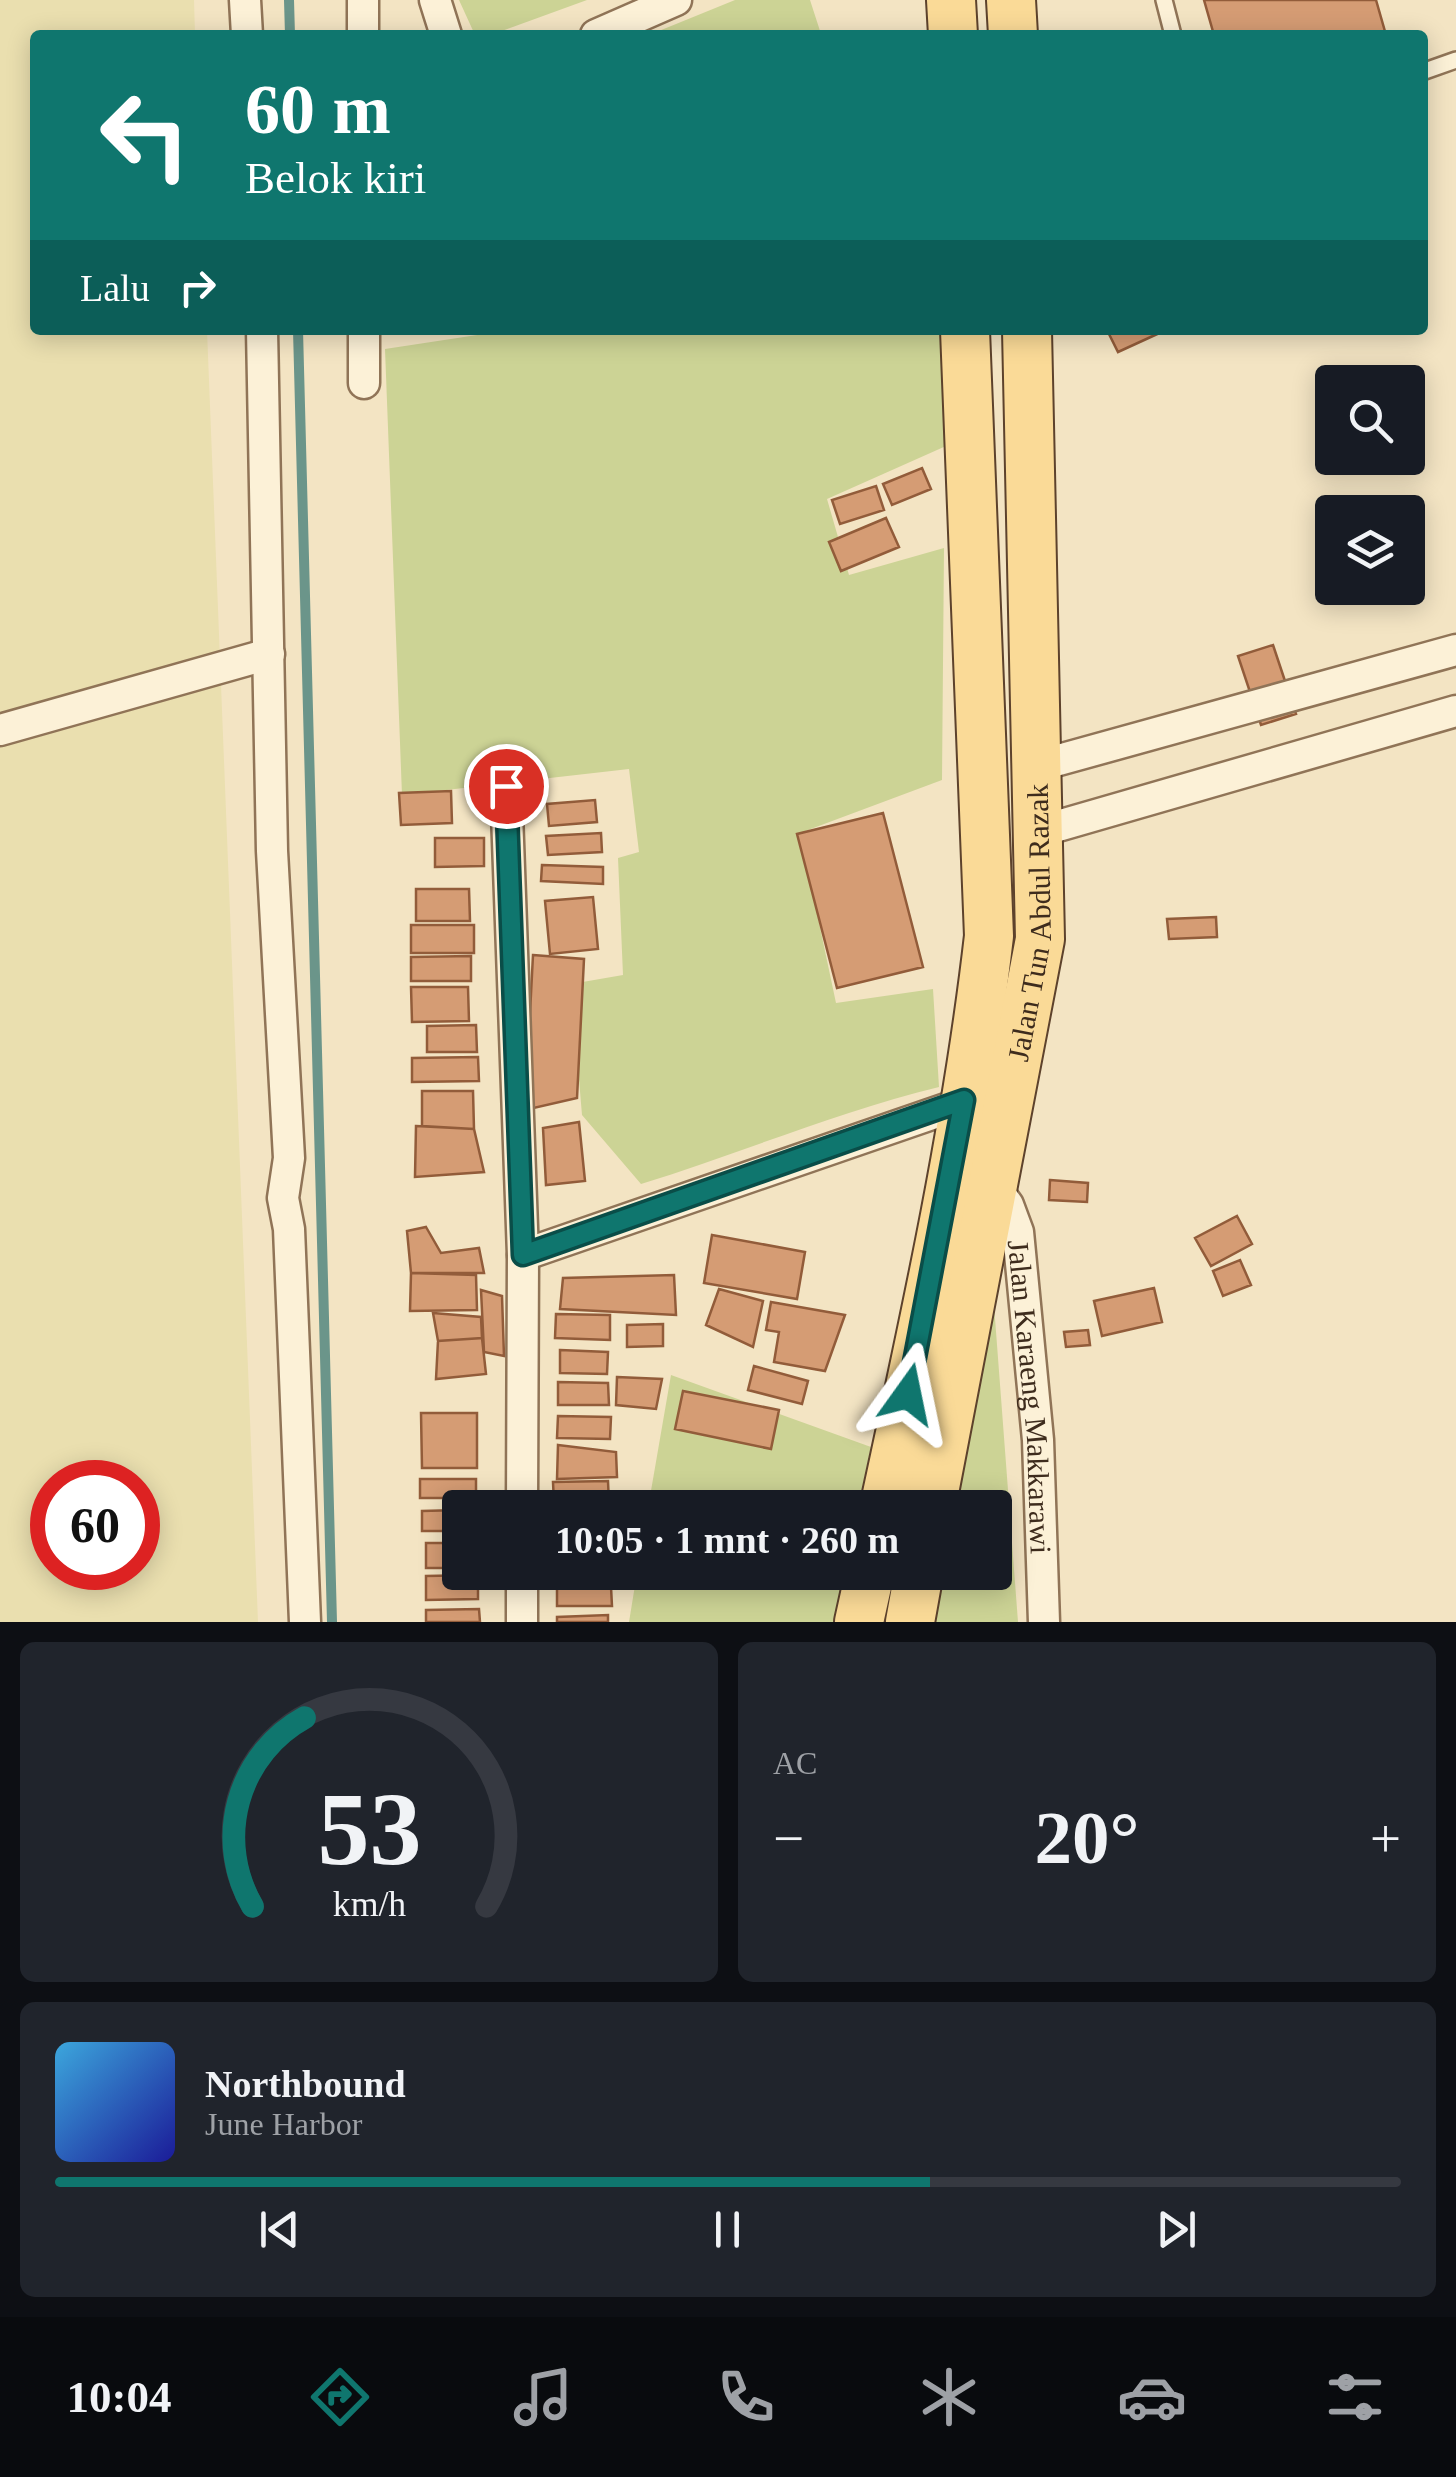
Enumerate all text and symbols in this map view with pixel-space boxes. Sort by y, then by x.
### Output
icon: left [80,70,210,200]
text: 60 m [245,71,391,148]
text: Belok kiri [245,153,426,203]
icon: right [170,260,225,315]
text: Lalu [80,267,150,309]
map controls [1315,365,1425,605]
button: search [1315,365,1425,475]
button: layers [1315,495,1425,605]
pin [464,744,549,829]
icon: arrive [479,759,534,814]
street label: Jalan Tun Abdul Razak [1000,783,1057,1064]
street label: Jalan Karaeng Makkarawi [1002,1238,1058,1554]
position arrow [856,1342,960,1446]
speed limit sign: 60 [30,1460,160,1590]
text: 10:05 · 1 mnt · 260 m [555,1519,899,1561]
text: AC [773,1745,817,1781]
text: 53 [317,1771,421,1886]
text: 20° [1035,1796,1140,1879]
text: − [773,1808,804,1869]
text: + [1370,1808,1401,1869]
text: km/h [332,1884,406,1924]
text: Northbound [205,2063,406,2105]
text: June Harbor [205,2106,362,2142]
icon: previous [252,2202,307,2257]
icon: pause [700,2202,755,2257]
icon: next [1149,2202,1204,2257]
icon: directions [305,2362,375,2432]
icon: music [508,2362,578,2432]
icon: phone [711,2362,781,2432]
icon: climate [914,2362,984,2432]
icon: car [1117,2362,1187,2432]
icon: filters [1320,2362,1390,2432]
text: 10:04 [67,2372,172,2422]

